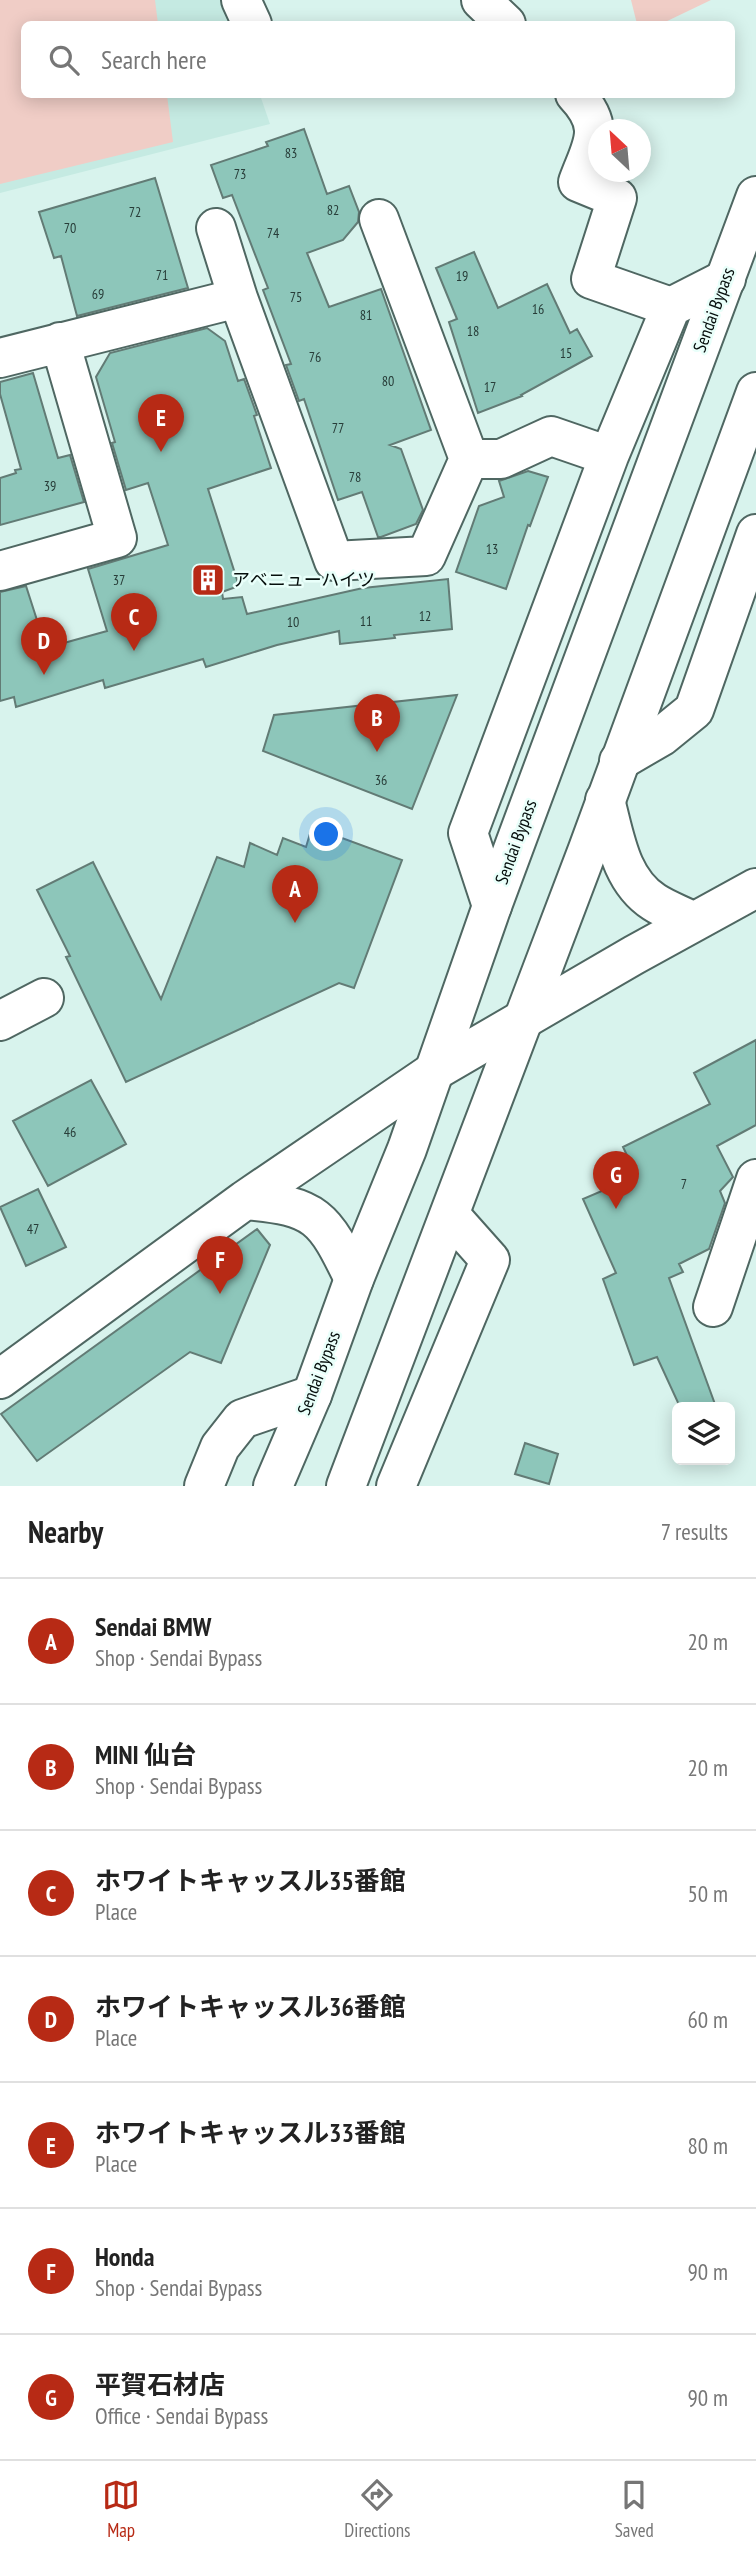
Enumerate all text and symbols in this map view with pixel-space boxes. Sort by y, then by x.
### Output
search box [21,21,735,98]
icon: search [45,41,83,79]
text: Search here [101,43,207,76]
north arrow [588,119,651,182]
house number: 83 [285,144,297,162]
house number: 73 [234,165,246,183]
house number: 82 [327,201,339,219]
house number: 72 [129,203,141,221]
house number: 70 [64,219,76,237]
house number: 74 [267,224,280,242]
street label: Sendai Bypass [688,264,739,355]
house number: 71 [156,266,168,284]
house number: 19 [456,267,468,285]
house number: 69 [92,285,104,303]
house number: 75 [290,288,302,306]
house number: 16 [532,300,544,318]
house number: 81 [360,306,372,324]
house number: 18 [467,322,479,340]
house number: 15 [560,344,572,362]
house number: 76 [309,348,321,366]
house number: 80 [382,372,394,390]
house number: 17 [484,378,496,396]
pin: E [138,394,184,452]
house number: 77 [332,419,344,437]
house number: 78 [349,468,361,486]
house number: 39 [44,477,56,495]
house number: 13 [486,540,498,558]
building icon: アベニューハイツ [189,561,227,599]
place label: アベニューハイツ [232,568,375,591]
house number: 37 [113,571,125,589]
pin: C [111,593,157,651]
house number: 12 [419,607,431,625]
house number: 11 [360,612,372,630]
house number: 10 [287,613,299,631]
pin: D [21,617,67,675]
pin: B [354,694,400,752]
house number: 36 [375,771,387,789]
street label: Sendai Bypass [490,796,541,887]
your location [309,817,343,851]
pin: A [272,865,318,923]
house number: 46 [64,1123,76,1141]
pin: G [593,1151,639,1209]
house number: 7 [681,1175,687,1193]
house number: 47 [27,1220,39,1238]
pin: F [197,1236,243,1294]
street label: Sendai Bypass [292,1328,345,1418]
map controls [672,1402,735,1465]
button: layers [672,1402,735,1465]
text: Nearby [28,1512,103,1551]
text: 7 results [661,1517,728,1546]
text: Sendai BMW [95,1610,211,1643]
text: A [45,1627,57,1656]
text: 20 m [687,1627,728,1656]
text: Shop · Sendai Bypass [95,1643,262,1672]
text: MINI 仙台 [95,1738,196,1771]
text: B [45,1753,57,1782]
text: 20 m [687,1753,728,1782]
text: Shop · Sendai Bypass [95,1771,262,1800]
text: ホワイトキャッスル35番館 [95,1864,406,1897]
text: C [46,1879,56,1908]
text: 50 m [687,1879,728,1908]
text: Place [95,1897,137,1926]
text: ホワイトキャッスル36番館 [95,1990,406,2023]
text: D [45,2005,57,2034]
text: 60 m [687,2005,728,2034]
text: Place [95,2023,137,2052]
text: ホワイトキャッスル33番館 [95,2116,406,2149]
text: E [46,2131,56,2160]
text: 80 m [687,2131,728,2160]
text: Place [95,2149,137,2178]
text: Honda [95,2240,154,2273]
text: F [46,2257,56,2286]
text: 90 m [687,2257,728,2286]
text: Shop · Sendai Bypass [95,2273,262,2302]
text: 平賀石材店 [95,2368,225,2401]
text: G [45,2383,57,2412]
text: 90 m [687,2383,728,2412]
text: Office · Sendai Bypass [95,2401,268,2430]
tab: Map [102,2476,140,2542]
tab: Directions [344,2476,410,2542]
tab: Saved [615,2476,654,2542]

